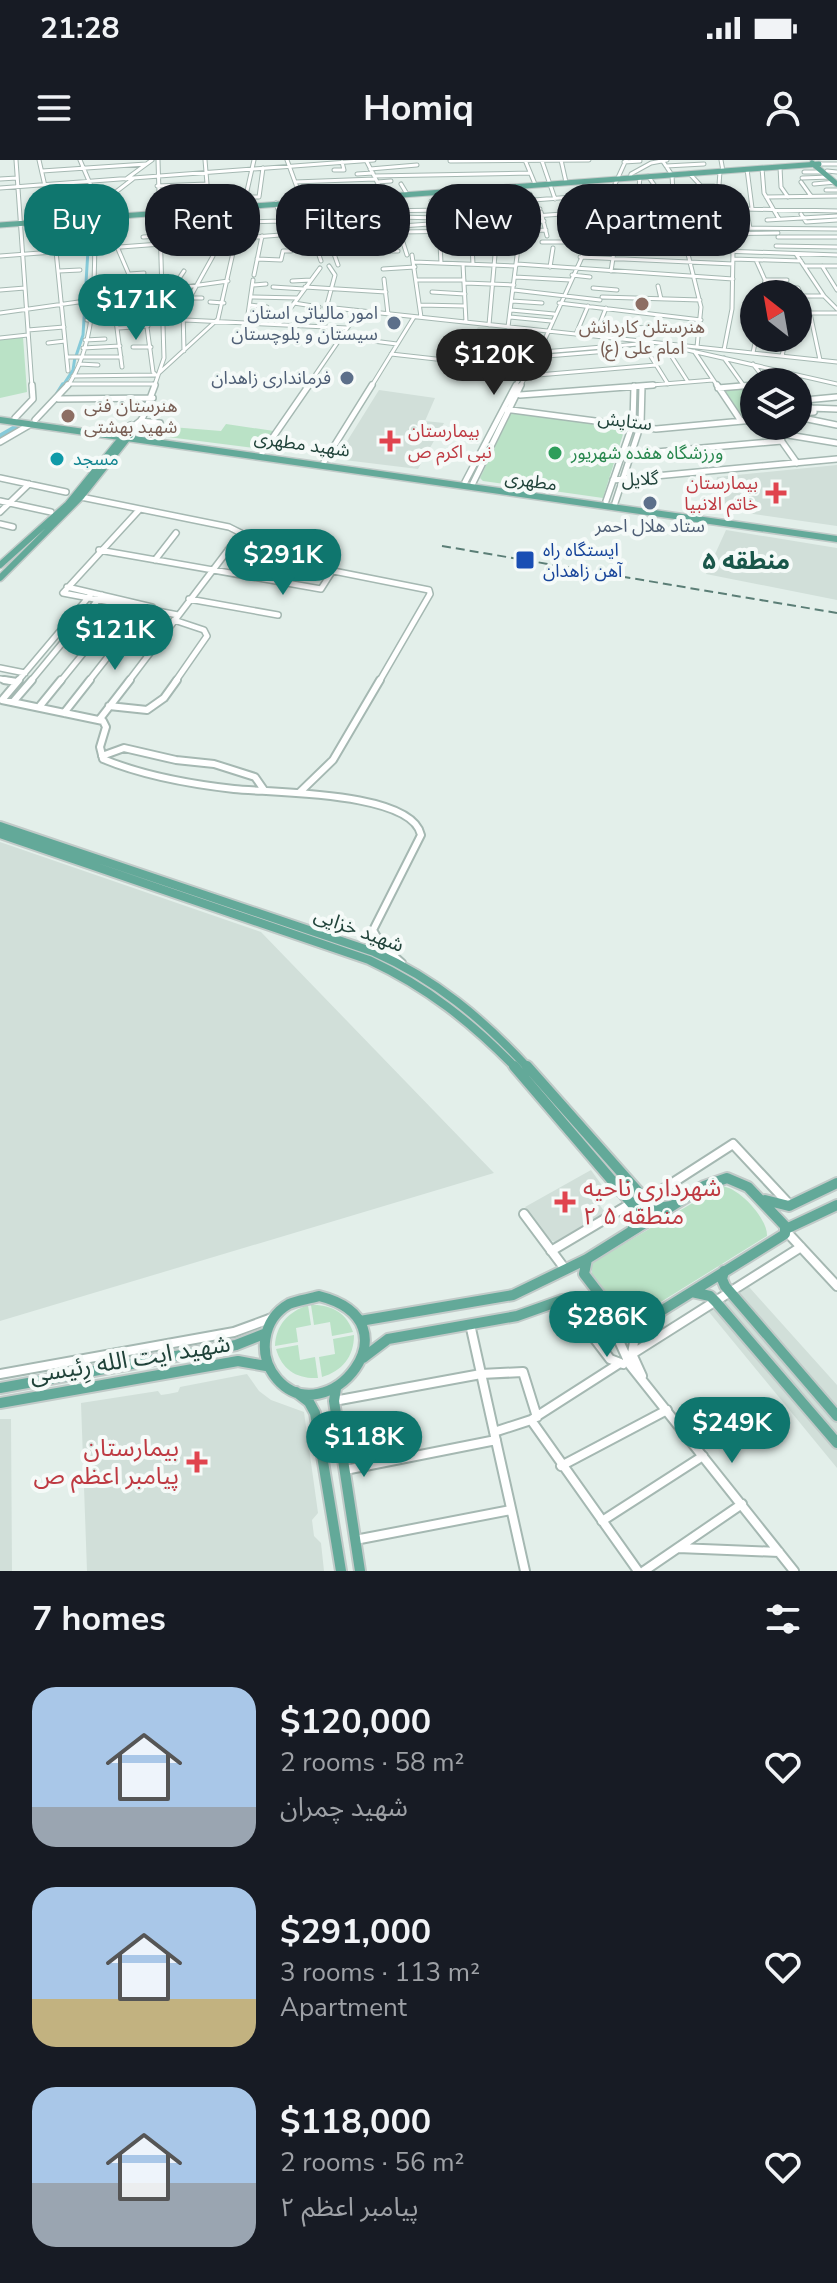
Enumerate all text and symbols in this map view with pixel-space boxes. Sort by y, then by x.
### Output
text: 21:28 [40,8,119,49]
text: Homiq [363,84,474,133]
icon: menu [32,86,76,130]
icon: person [761,86,805,130]
chip: Buy [24,184,129,256]
chip: Rent [145,184,260,256]
chip: Filters [276,184,410,256]
chip: New [426,184,541,256]
chip: Apartment [557,184,750,256]
pin: $171K [80,274,192,342]
north arrow [740,280,812,352]
map controls [740,280,812,440]
text: $171K [96,282,176,317]
marker: هنرستلن کاردانش امام علی (ع) [633,295,651,313]
place label: امور مالیاتی استان سیستان و بلوچستان [231,301,378,346]
marker: امور مالیاتی استان سیستان و بلوچستان [385,314,403,332]
place label: هنرستلن کاردانش امام علی (ع) [579,315,705,362]
pin: $120K [438,329,550,397]
text: $120K [454,337,534,372]
place label: فرمانداری زاهدان [211,366,331,390]
button: layers [740,368,812,440]
marker: فرمانداری زاهدان [338,369,356,387]
place label: هنرستان فنی شهید بهشتی [84,394,178,439]
street label: ستایش [597,406,653,436]
marker: هنرستان فنی شهید بهشتی [59,407,77,425]
place label: بیمارستان نبی اکرم ص [408,419,492,466]
street label: شهید مطهری [253,425,351,463]
marker: بیمارستان نبی اکرم ص [379,430,401,452]
place label: ورزشگاه هفده شهریور [570,441,723,465]
marker: ورزشگاه هفده شهریور [546,444,564,462]
place label: مسجد [73,447,119,471]
marker: مسجد [48,450,66,468]
street label: مطهری [503,465,559,497]
street label: گلایل [621,466,659,492]
place label: بیمارستان خاتم الانبیا [684,471,758,517]
marker: بیمارستان خاتم الانبیا [765,482,787,504]
marker: ستاد هلال احمر [641,494,659,512]
place label: ستاد هلال احمر [594,514,705,538]
pin: $291K [227,529,339,597]
text: $291K [243,537,323,572]
place label: ایستگاه راه آهن زاهدان [543,538,623,583]
district label: منطقه ۵ [702,545,790,577]
marker: ایستگاه راه آهن زاهدان [514,549,536,571]
pin: $121K [59,604,171,672]
text: $121K [75,612,155,647]
street label: شهید خزایی [310,901,408,959]
place label: شهرداری ناحیه ۲ منطقه ۵ [583,1172,721,1232]
marker: شهرداری ناحیه ۲ منطقه ۵ [554,1191,576,1213]
pin: $286K [551,1291,663,1359]
text: $286K [567,1299,647,1334]
street label: شهید ایت الله رِئیسی [27,1327,233,1393]
pin: $249K [676,1397,788,1465]
text: $249K [692,1405,772,1440]
pin: $118K [308,1411,420,1479]
text: $118K [324,1419,404,1454]
place label: بیمارستان پیامبر اعظم ص [34,1432,179,1493]
marker: بیمارستان پیامبر اعظم ص [186,1451,208,1473]
text: 7 homes [32,1596,166,1642]
icon: filters [761,1597,805,1641]
text: $120,000 [280,1699,431,1745]
icon: home [96,1719,192,1815]
text: 2 rooms · 58 m² [280,1745,464,1780]
icon: heart [761,1745,805,1789]
text: شهید چمران [280,1790,408,1825]
text: $291,000 [280,1909,431,1955]
icon: home [96,1919,192,2015]
icon: heart [761,1945,805,1989]
text: 3 rooms · 113 m² [280,1955,480,1990]
text: Apartment [280,1990,407,2025]
text: $118,000 [280,2099,431,2145]
icon: home [96,2119,192,2215]
text: 2 rooms · 56 m² [280,2145,464,2180]
icon: heart [761,2145,805,2189]
text: پیامبر اعظم ۲ [280,2190,418,2225]

